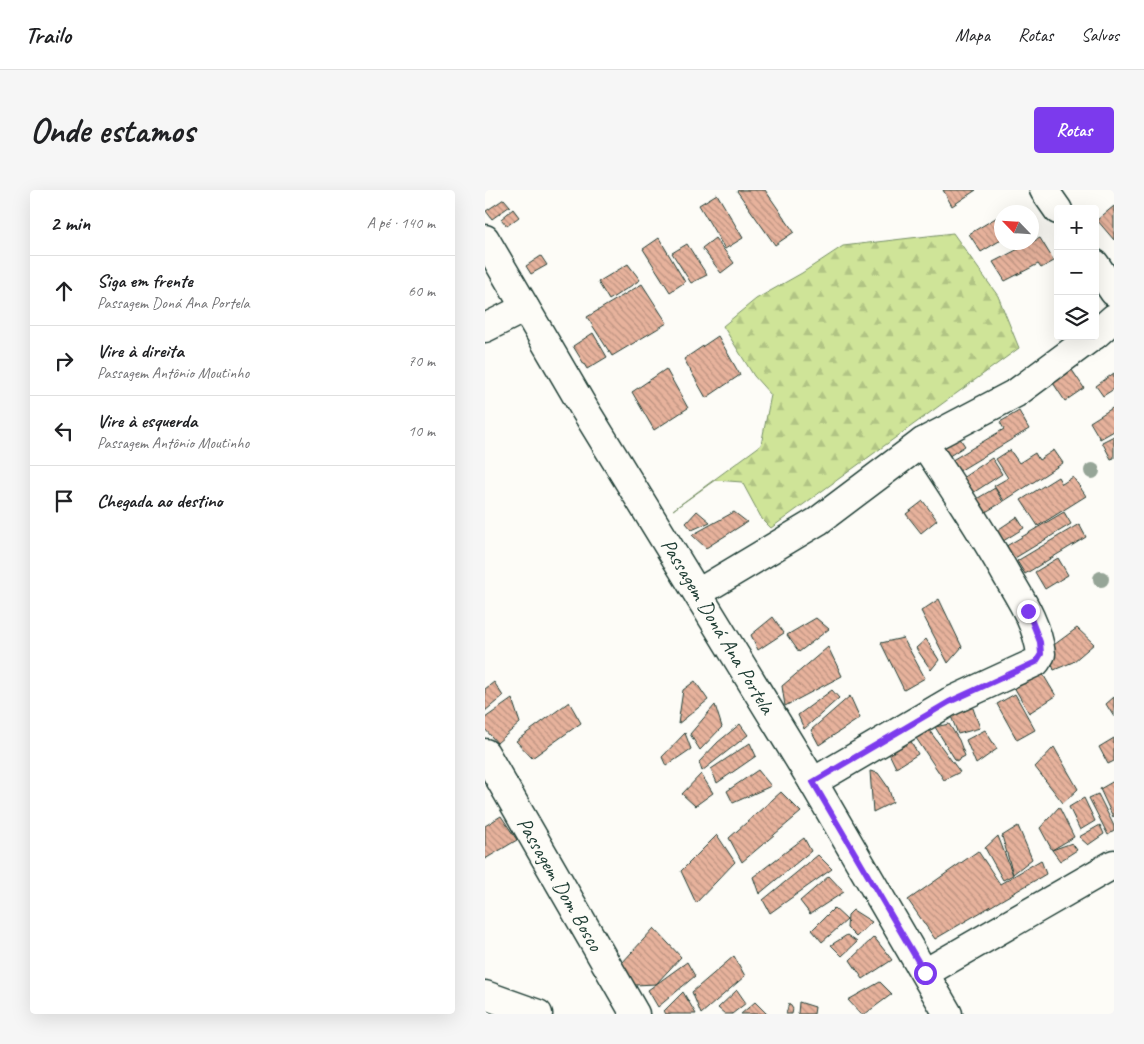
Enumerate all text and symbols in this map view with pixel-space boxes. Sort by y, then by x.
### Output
text: Trailo [25,20,71,50]
text: Mapa [955,24,990,46]
text: Rotas [1018,24,1053,46]
text: Salvos [1081,24,1119,46]
button: Rotas [1034,107,1114,153]
text: Onde estamos [30,108,195,153]
north arrow [994,205,1039,250]
map controls [1054,205,1099,340]
button: + [1054,205,1099,250]
text: 2 min [50,210,90,236]
text: A pé · 140 m [367,213,435,233]
button: − [1054,250,1099,295]
text: Siga em frente [97,269,193,293]
icon: ahead [50,277,78,305]
text: 60 m [408,281,435,301]
text: Passagem Doná Ana Portela [97,293,249,313]
button: layers [1054,295,1099,340]
text: Vire à direita [97,339,184,363]
icon: right [50,347,78,375]
text: 70 m [408,351,435,371]
text: Passagem Antônio Moutinho [97,363,249,383]
text: Vire à esquerda [97,409,197,433]
icon: left [50,417,78,445]
text: 10 m [408,421,435,441]
text: Passagem Antônio Moutinho [97,433,249,453]
icon: arrive [50,487,78,515]
text: Chegada ao destino [97,489,223,513]
street label: Passagem Doná Ana Portela [655,534,782,720]
route end [1017,600,1040,623]
street label: Passagem Dom Bosco [511,813,610,957]
route start [914,962,937,985]

